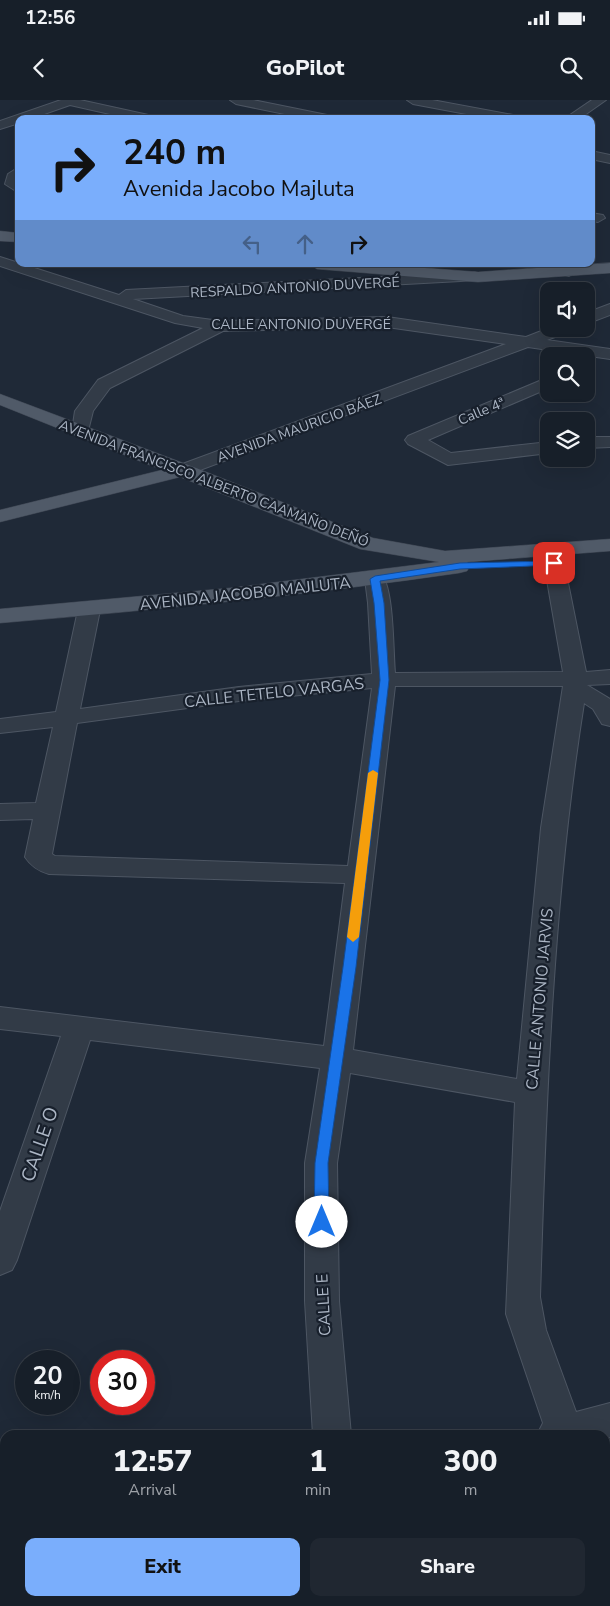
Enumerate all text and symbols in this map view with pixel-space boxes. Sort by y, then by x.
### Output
text: 12:56 [25,5,75,31]
text: GoPilot [266,53,344,83]
icon: back [25,54,53,82]
icon: search [557,54,585,82]
text: 240 m [123,129,226,176]
icon: right [40,135,105,200]
text: Avenida Jacobo Majluta [123,174,355,204]
icon: left [238,230,266,258]
icon: ahead [291,230,319,258]
icon: right [344,230,372,258]
street label: RESPALDO ANTONIO DUVERGÉ [190,273,400,302]
map controls [540,282,595,467]
button: sound [540,282,595,337]
street label: CALLE ANTONIO DUVERGÉ [211,315,391,334]
button: search [540,347,595,402]
street label: AVENIDA MAURICIO BÁEZ [214,390,384,467]
street label: Calle 4ª [455,393,508,430]
button: layers [540,412,595,467]
street label: AVENIDA FRANCISCO ALBERTO CAAMAÑO DEÑÓ [56,415,372,552]
pin [533,542,575,584]
icon: arrive [540,549,568,577]
street label: AVENIDA JACOBO MAJLUTA [139,572,352,616]
street label: CALLE TETELO VARGAS [183,673,365,713]
street label: CALLE ANTONIO JARVIS [521,907,559,1091]
street label: CALLE O [15,1103,65,1185]
position arrow [295,1195,347,1247]
street label: CALLE E [311,1273,337,1337]
speed limit sign: 30 [90,1350,155,1415]
text: 20 [32,1359,63,1393]
text: km/h [34,1387,61,1403]
text: 12:57 [112,1441,192,1482]
text: 1 [309,1441,327,1482]
text: 300 [444,1441,498,1482]
text: Arrival [128,1479,176,1501]
text: min [305,1479,331,1501]
text: m [464,1479,477,1501]
button: Exit [25,1538,300,1596]
button: Share [310,1538,585,1596]

